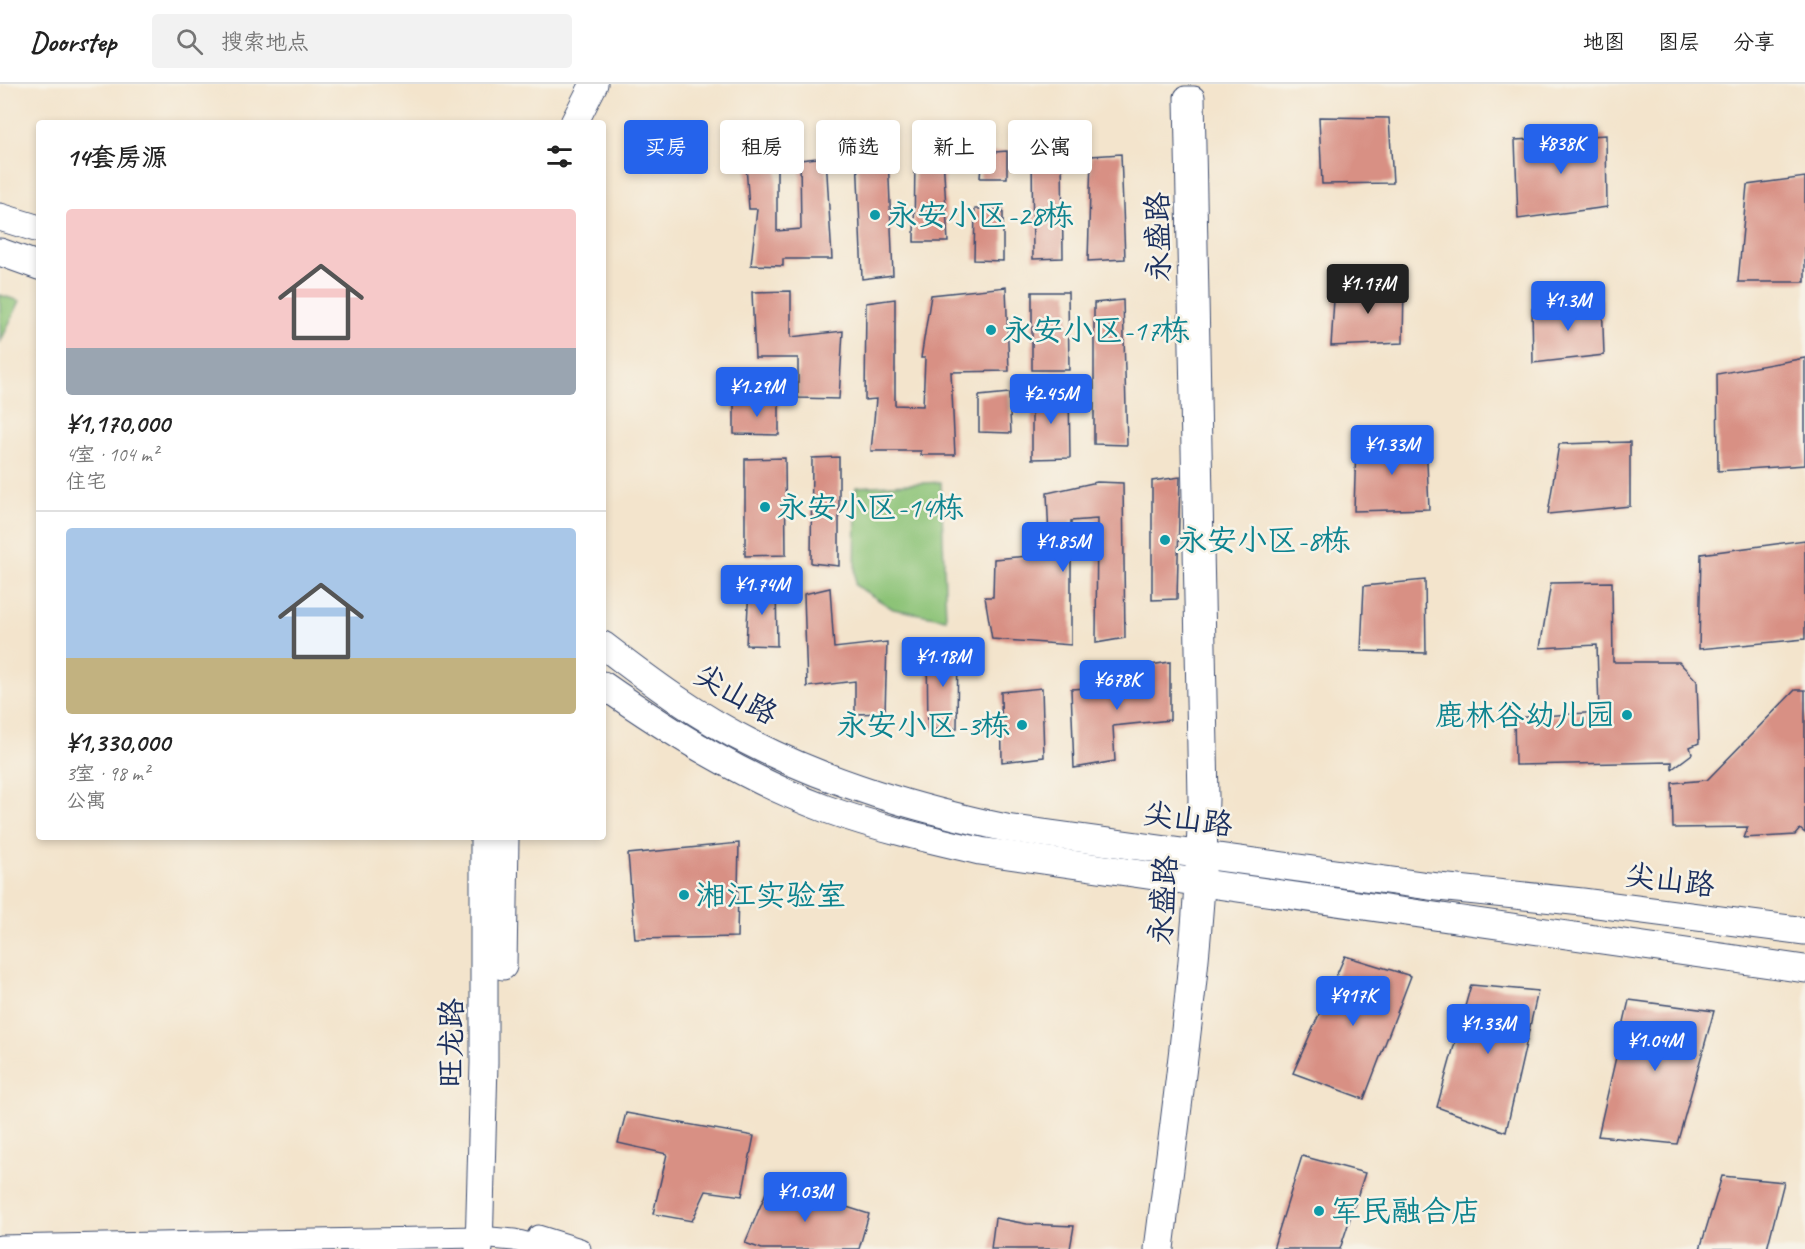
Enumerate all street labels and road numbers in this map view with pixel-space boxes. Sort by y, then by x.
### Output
street label: 永盛路 [1138,192,1178,282]
street label: 尖山路 [688,655,784,733]
street label: 尖山路 [1141,794,1235,844]
street label: 永盛路 [1141,854,1185,946]
street label: 尖山路 [1623,856,1717,904]
street label: 旺龙路 [431,998,471,1088]

